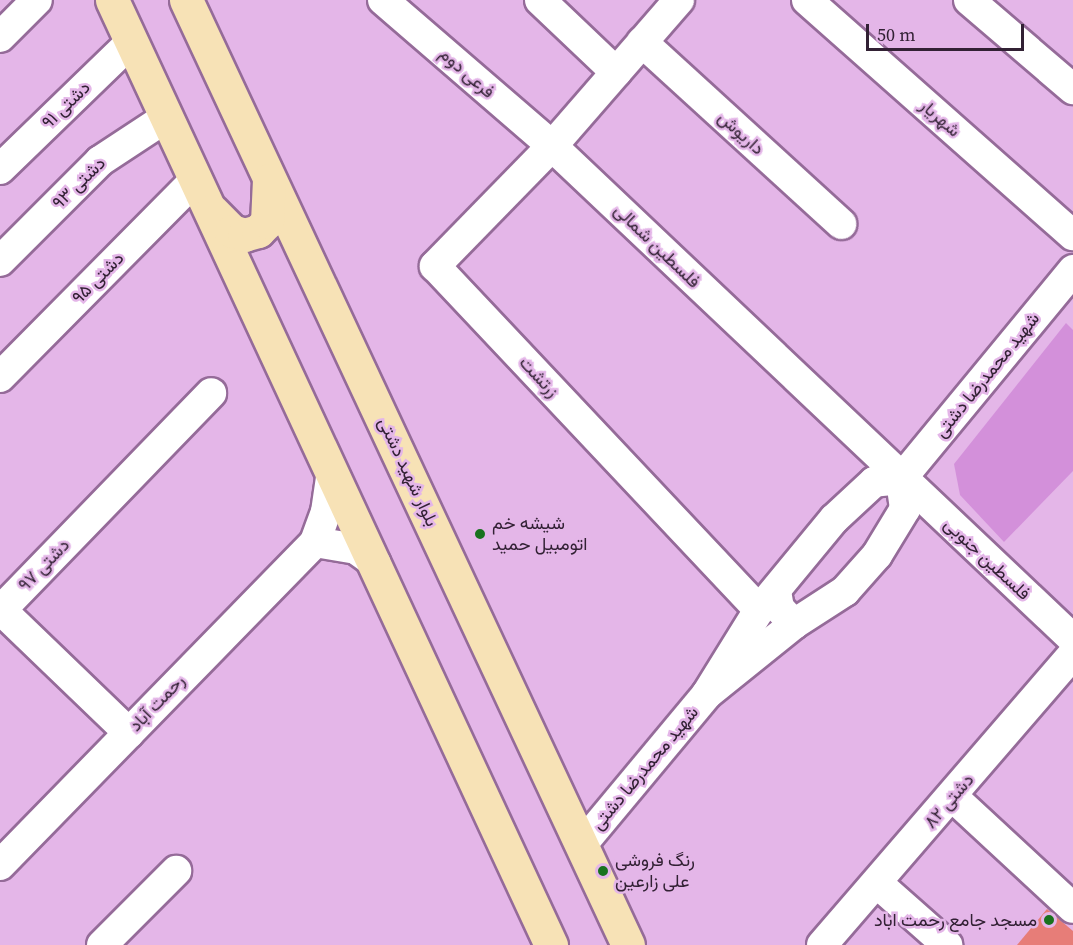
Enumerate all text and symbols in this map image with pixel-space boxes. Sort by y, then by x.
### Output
scale bar [869,12,1026,50]
text: 50 m [877,22,915,47]
street label: فرعی دوم [435,43,499,103]
street label: دشتی ۹۱ [37,77,95,133]
street label: شهریار [915,95,965,141]
street label: داریوش [713,107,769,159]
street label: دشتی ۹۳ [48,152,110,214]
street label: فلسطین شمالی [609,199,705,293]
street label: دشتی ۹۵ [68,248,128,308]
street label: شهید محمدرضا دشتی [930,308,1044,442]
street label: زرتشت [515,352,563,402]
street label: بلوار شهید دشتی [373,414,443,530]
place label: شیشه خم اتومبیل حمید [492,513,587,556]
street label: فلسطین جنوبی [939,513,1035,605]
marker: شیشه خم اتومبیل حمید [473,527,487,541]
street label: دشتی ۹۷ [14,534,74,596]
street label: رحمت آباد [125,670,189,736]
street label: شهید محمدرضا دشتی [587,702,703,834]
street label: دشتی ۸۲ [919,769,979,833]
place label: رنگ فروشی علی زارعین [615,850,695,892]
marker: رنگ فروشی علی زارعین [596,864,610,878]
place label: مسجد جامع رحمت اباد [874,909,1037,931]
marker: مسجد جامع رحمت اباد [1042,913,1056,927]

